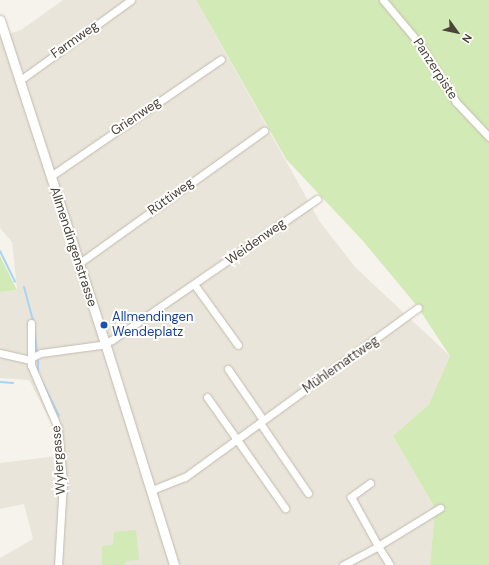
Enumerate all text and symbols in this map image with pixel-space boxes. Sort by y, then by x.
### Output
north arrow [437,12,477,52]
street label: Farmweg [48,18,102,62]
text: N [459,31,475,46]
street label: Panzerpiste [409,36,461,102]
street label: Grienweg [108,95,164,139]
street label: Rüttiweg [145,175,197,219]
street label: Allmendingenstrasse [46,185,100,309]
street label: Weidenweg [223,216,289,268]
place label: Allmendingen Wendeplatz [112,310,193,341]
marker: Allmendingen Wendeplatz [99,320,109,330]
street label: Mühlemattweg [300,333,382,397]
street label: Wylergasse [49,425,69,495]

